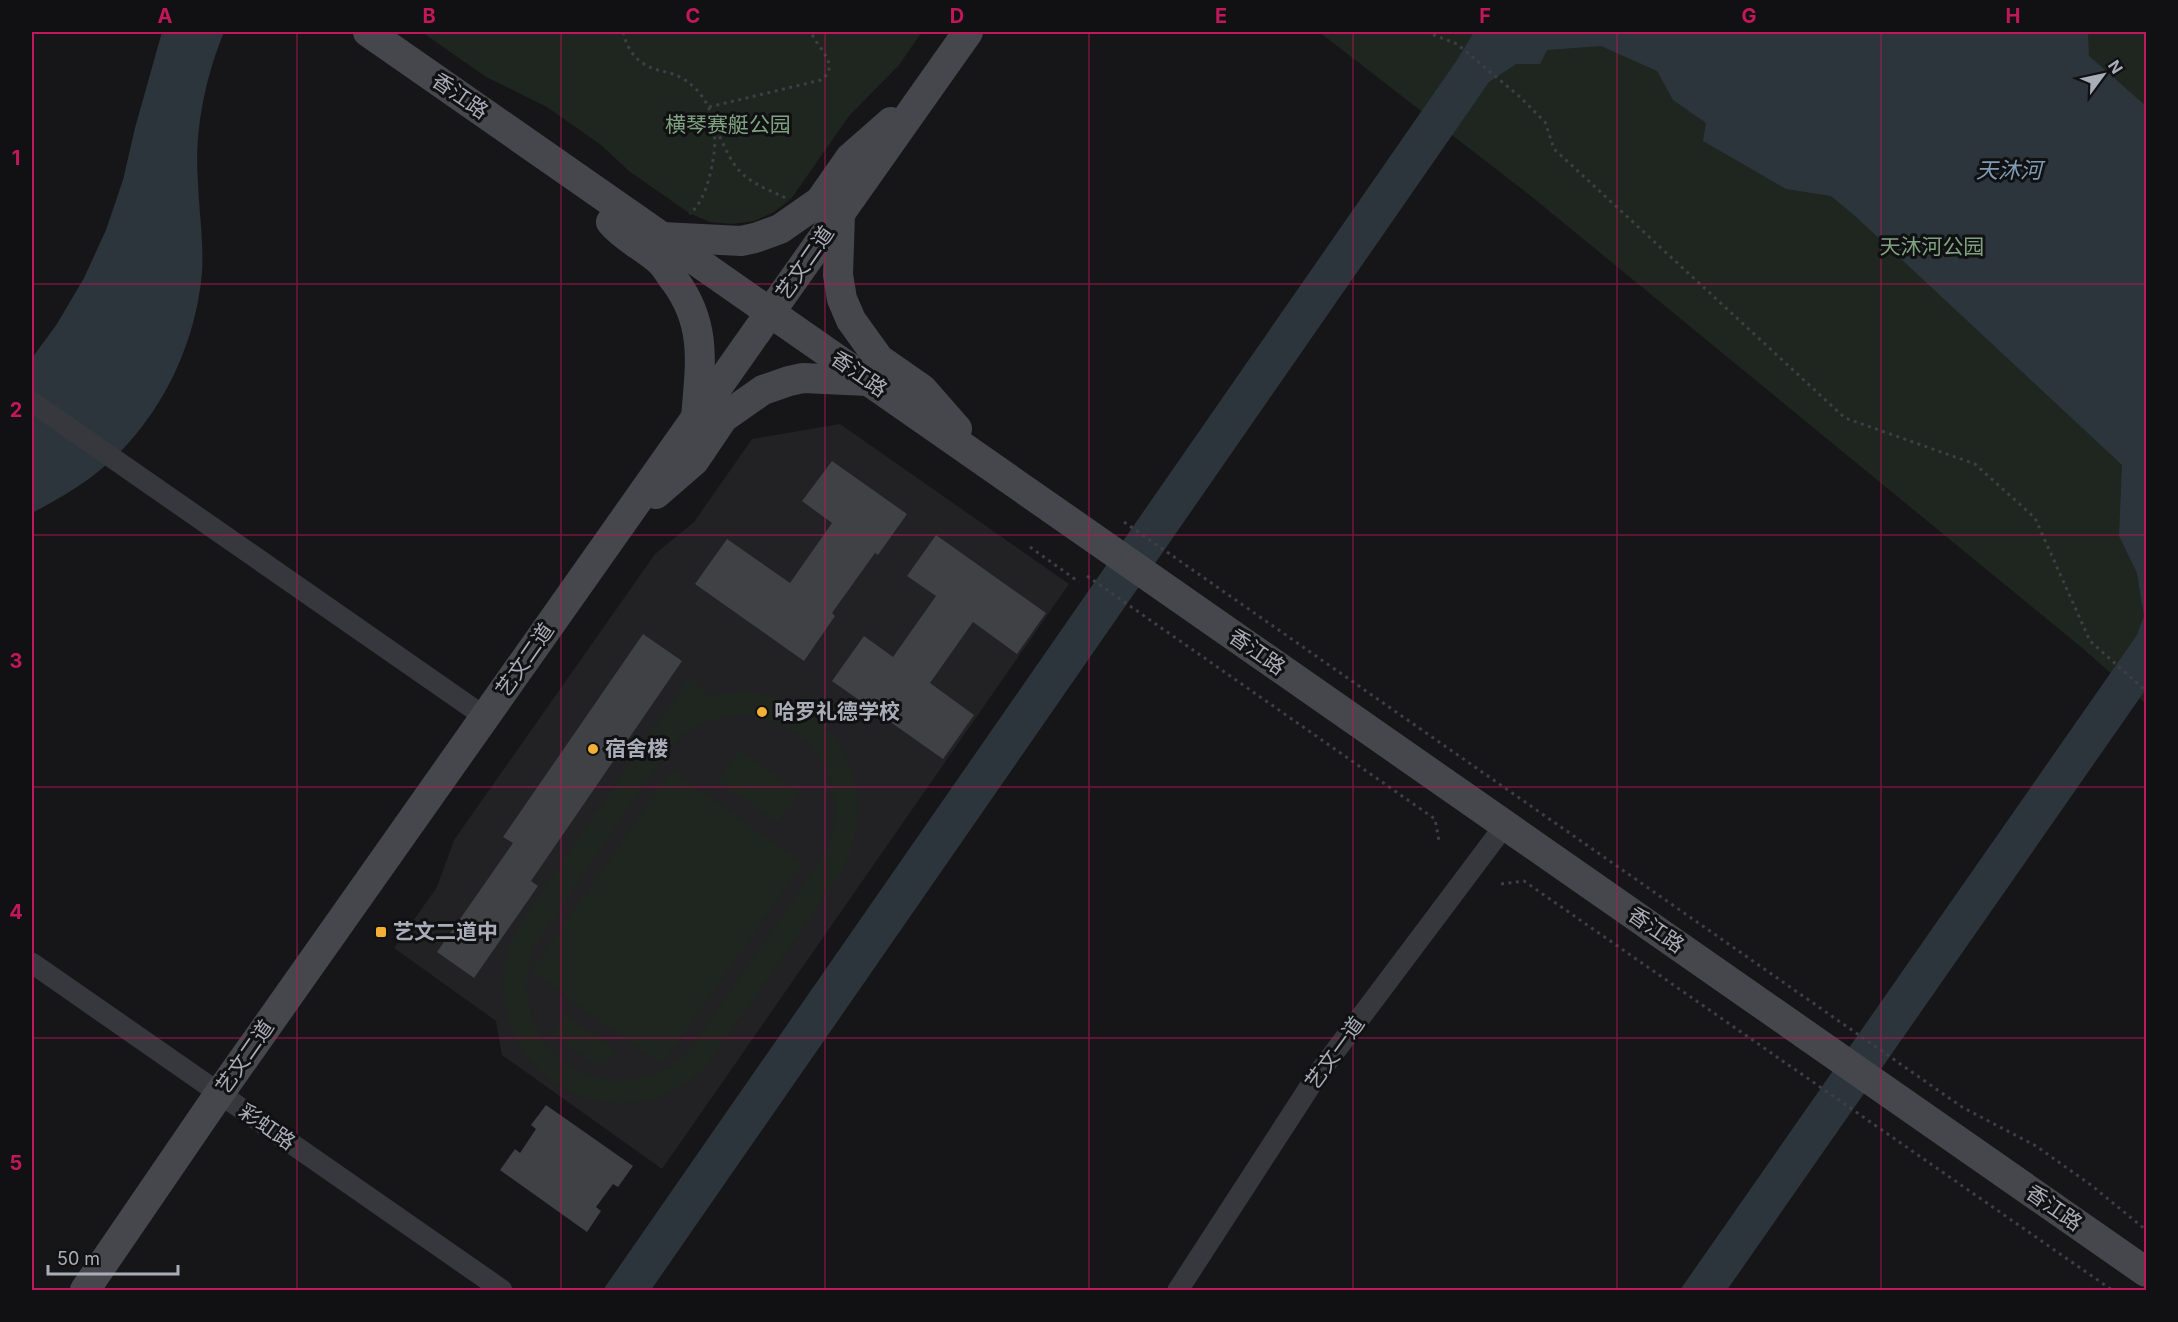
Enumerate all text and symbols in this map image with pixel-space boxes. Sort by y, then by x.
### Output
text: A [158,4,173,28]
text: B [422,4,436,28]
text: C [686,4,700,28]
text: D [950,4,964,28]
text: E [1215,4,1227,28]
text: F [1479,4,1491,28]
text: G [1741,4,1757,28]
text: H [2006,4,2020,28]
north arrow [2073,45,2133,105]
text: N [2104,56,2127,77]
street label: 香江路 [427,67,493,124]
park label: 横琴赛艇公园 [665,112,791,137]
text: 1 [12,146,20,170]
water label: 天沐河 [1976,157,2046,183]
street label: 艺文二道 [770,221,839,304]
park label: 天沐河公园 [1880,234,1985,259]
street label: 香江路 [826,345,892,402]
text: 2 [10,398,22,422]
street label: 艺文二道 [490,618,559,701]
street label: 香江路 [1224,623,1290,680]
text: 3 [10,649,22,673]
place label: 哈罗礼德学校 [774,699,900,724]
marker: 哈罗礼德学校 [755,705,769,719]
place label: 宿舍楼 [605,736,668,761]
marker: 宿舍楼 [586,742,600,756]
text: 4 [9,900,23,924]
street label: 香江路 [1623,901,1689,958]
place label: 艺文二道中 [393,919,498,944]
marker: 艺文二道中 [374,925,388,939]
street label: 艺文一道 [1300,1011,1369,1094]
street label: 艺文二道 [210,1015,279,1098]
street label: 彩虹路 [234,1098,300,1155]
text: 5 [10,1151,22,1175]
street label: 香江路 [2021,1179,2087,1236]
scale bar [48,1238,178,1276]
text: 50 m [57,1248,100,1269]

